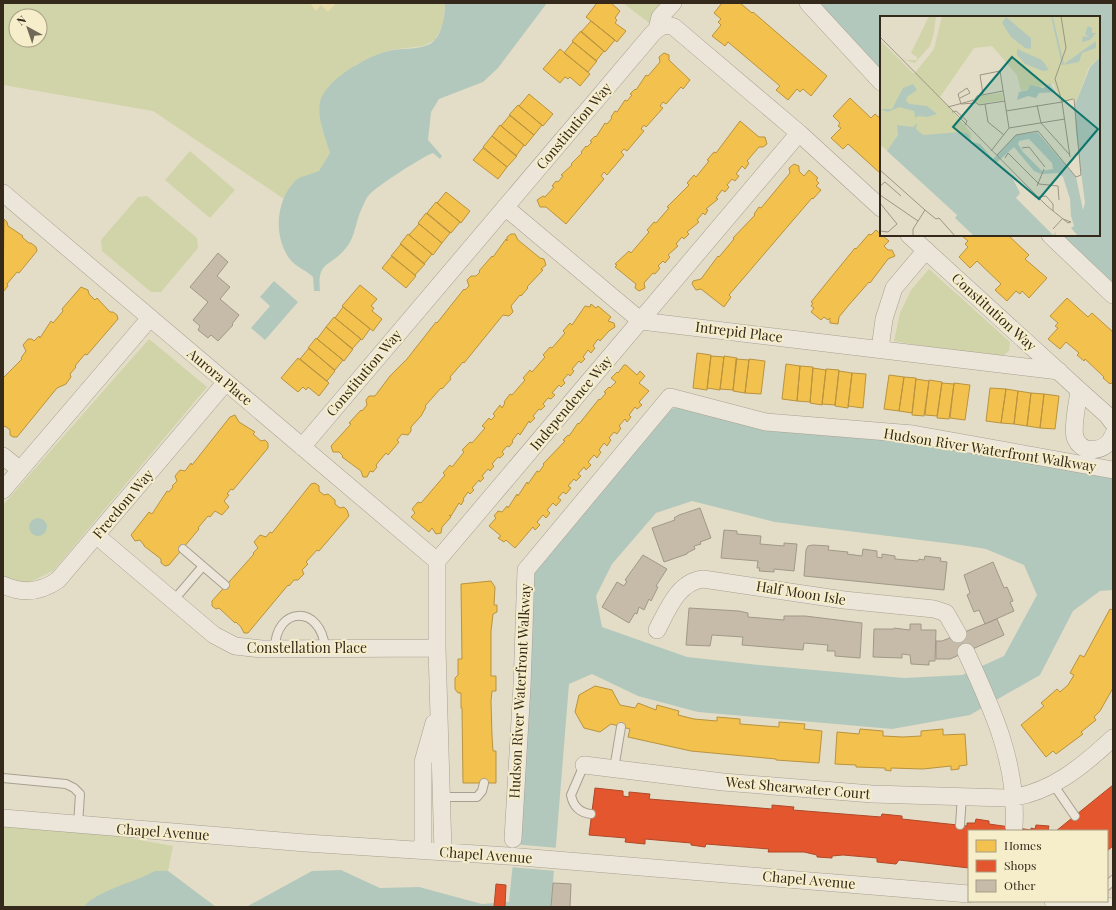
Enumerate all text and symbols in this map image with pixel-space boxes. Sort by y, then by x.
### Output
north arrow [8,8,48,48]
text: N [13,12,29,28]
inset map [880,16,1100,236]
street label: Constitution Way [532,78,616,173]
street label: Constitution Way [948,268,1041,355]
street label: Intrepid Place [694,317,784,346]
street label: Constitution Way [322,325,406,420]
street label: Aurora Place [183,343,257,409]
street label: Independence Way [525,351,616,454]
street label: Hudson River Waterfront Walkway [882,423,1098,476]
street label: Freedom Way [88,465,157,542]
street label: Half Moon Isle [755,576,847,609]
street label: Hudson River Waterfront Walkway [504,583,535,799]
street label: Constellation Place [247,638,367,657]
street label: West Shearwater Court [724,772,872,803]
street label: Chapel Avenue [116,819,210,844]
legend [968,830,1108,902]
text: Homes [1004,837,1042,853]
street label: Chapel Avenue [439,842,533,867]
text: Shops [1004,857,1036,873]
street label: Chapel Avenue [762,866,856,893]
text: Other [1004,877,1036,893]

